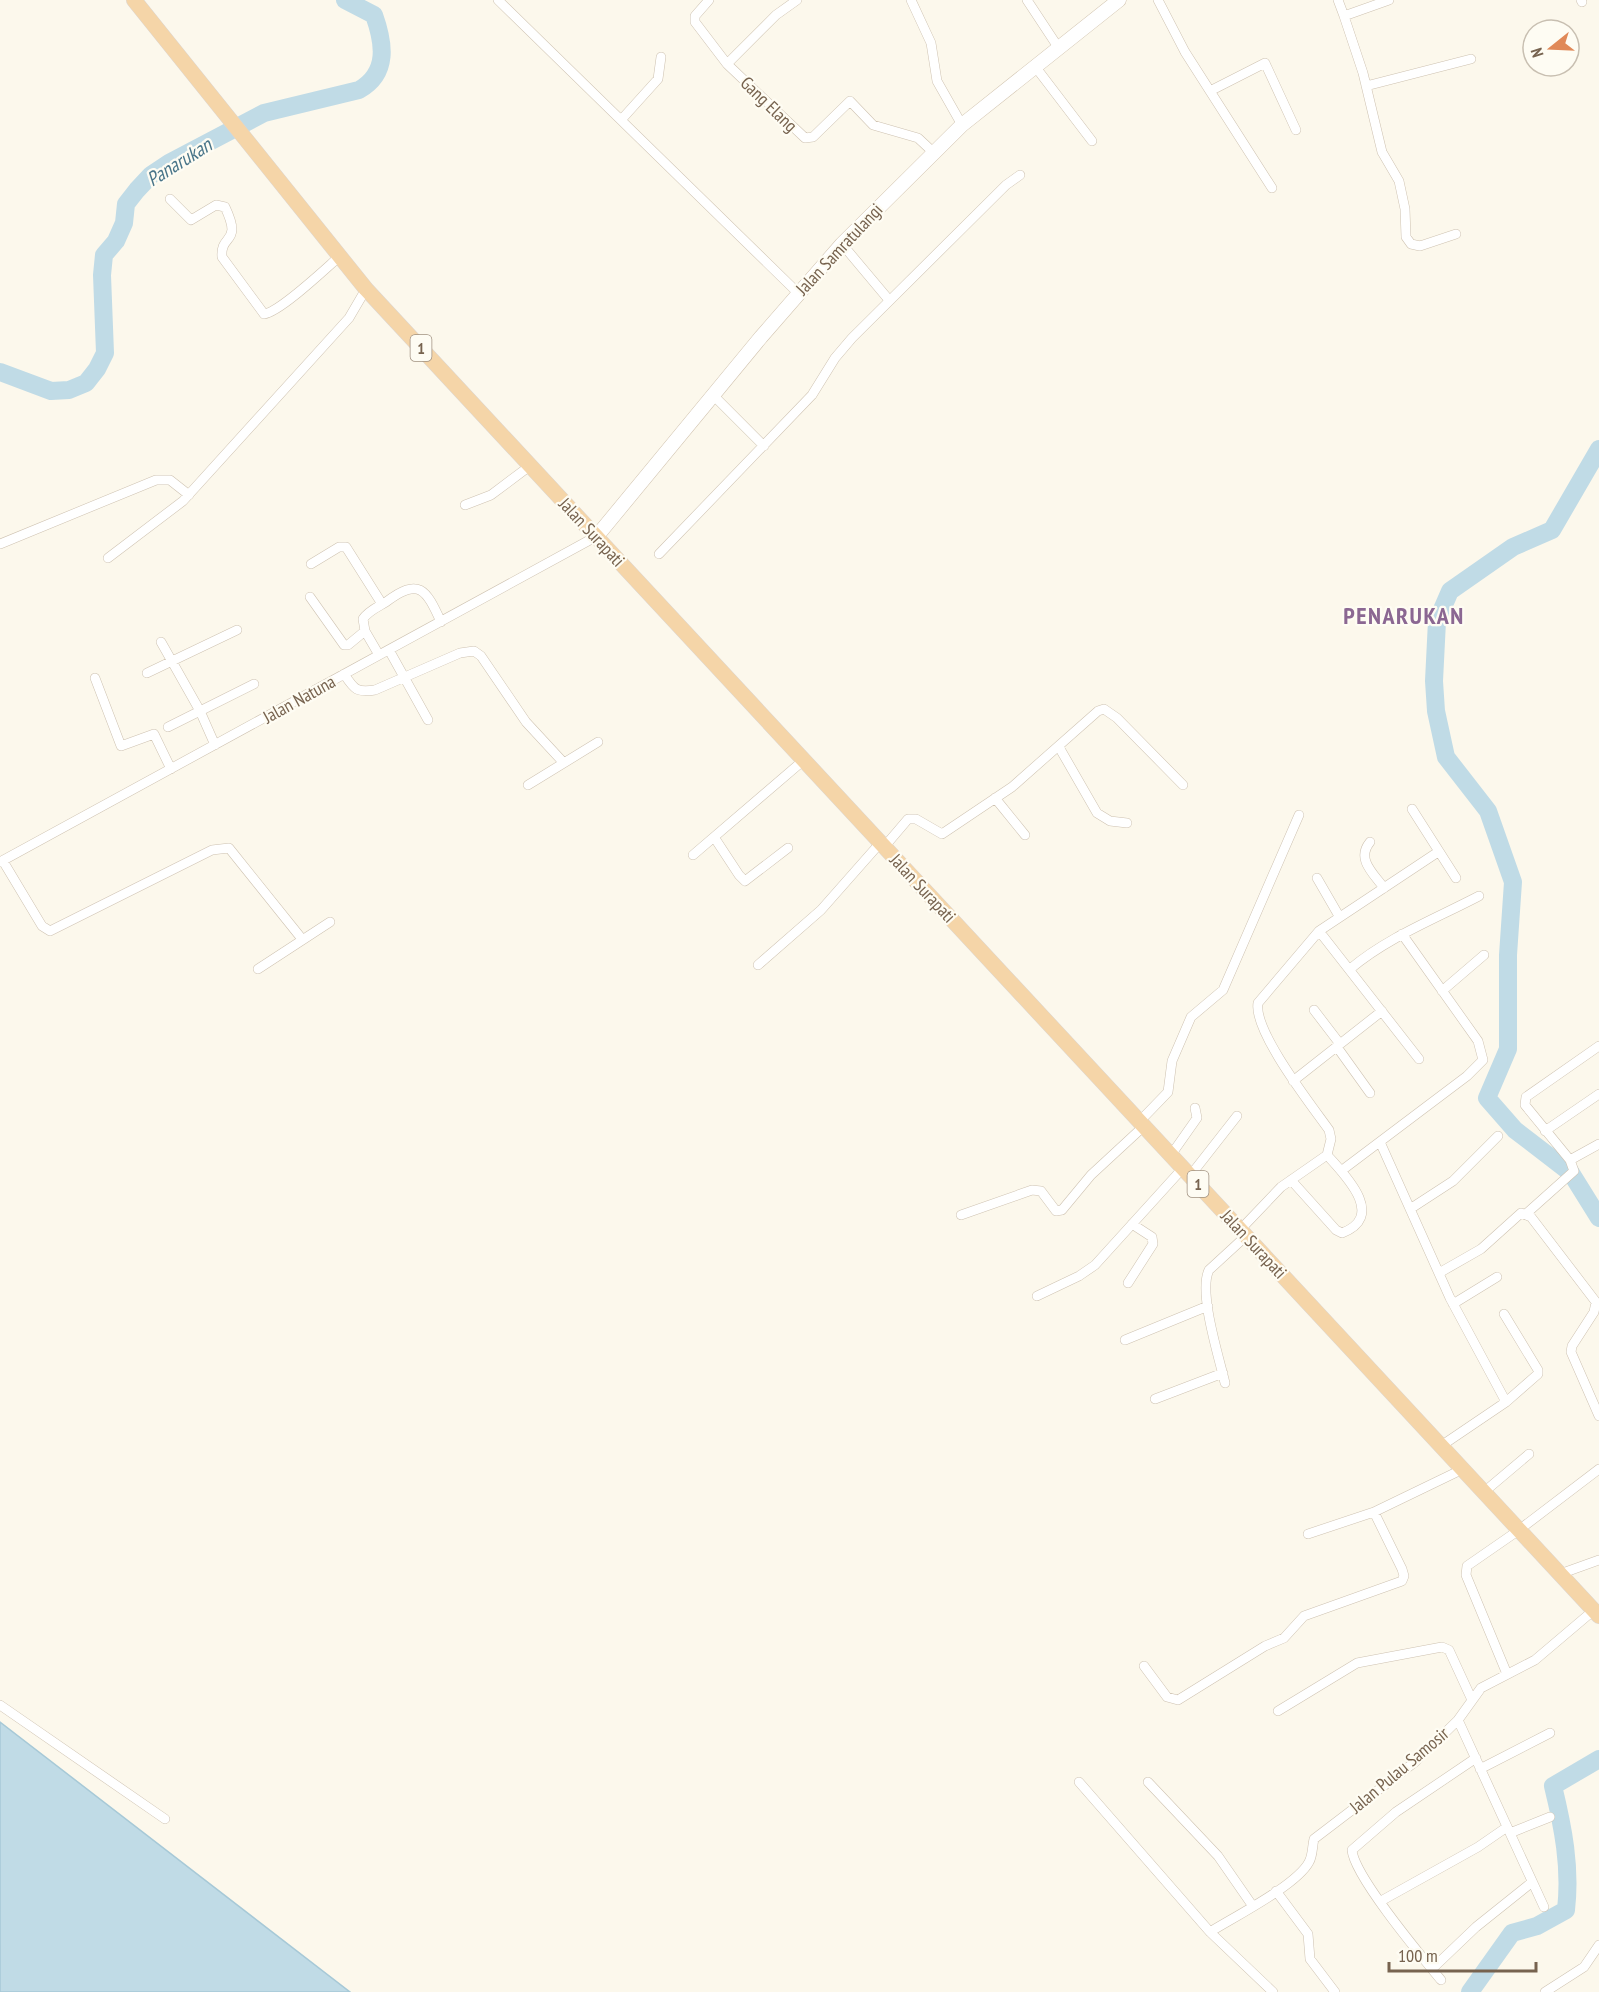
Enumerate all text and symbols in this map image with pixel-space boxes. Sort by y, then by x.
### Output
north arrow [1521,18,1581,78]
text: N [1526,45,1548,60]
street label: Gang Elang [736,71,802,137]
water label: Panarukan [142,131,217,192]
street label: Jalan Samratulangi [790,198,887,300]
road number: 1 [410,335,432,361]
street label: Jalan Surapati [554,492,630,571]
district label: PENARUKAN [1343,600,1465,631]
street label: Jalan Natuna [258,670,339,729]
street label: Jalan Surapati [885,848,961,927]
road number: 1 [1188,1171,1208,1197]
street label: Jalan Surapati [1216,1204,1292,1283]
street label: Jalan Pulau Samosir [1344,1722,1453,1819]
scale bar [1389,1935,1536,1973]
text: 100 m [1398,1944,1438,1967]

